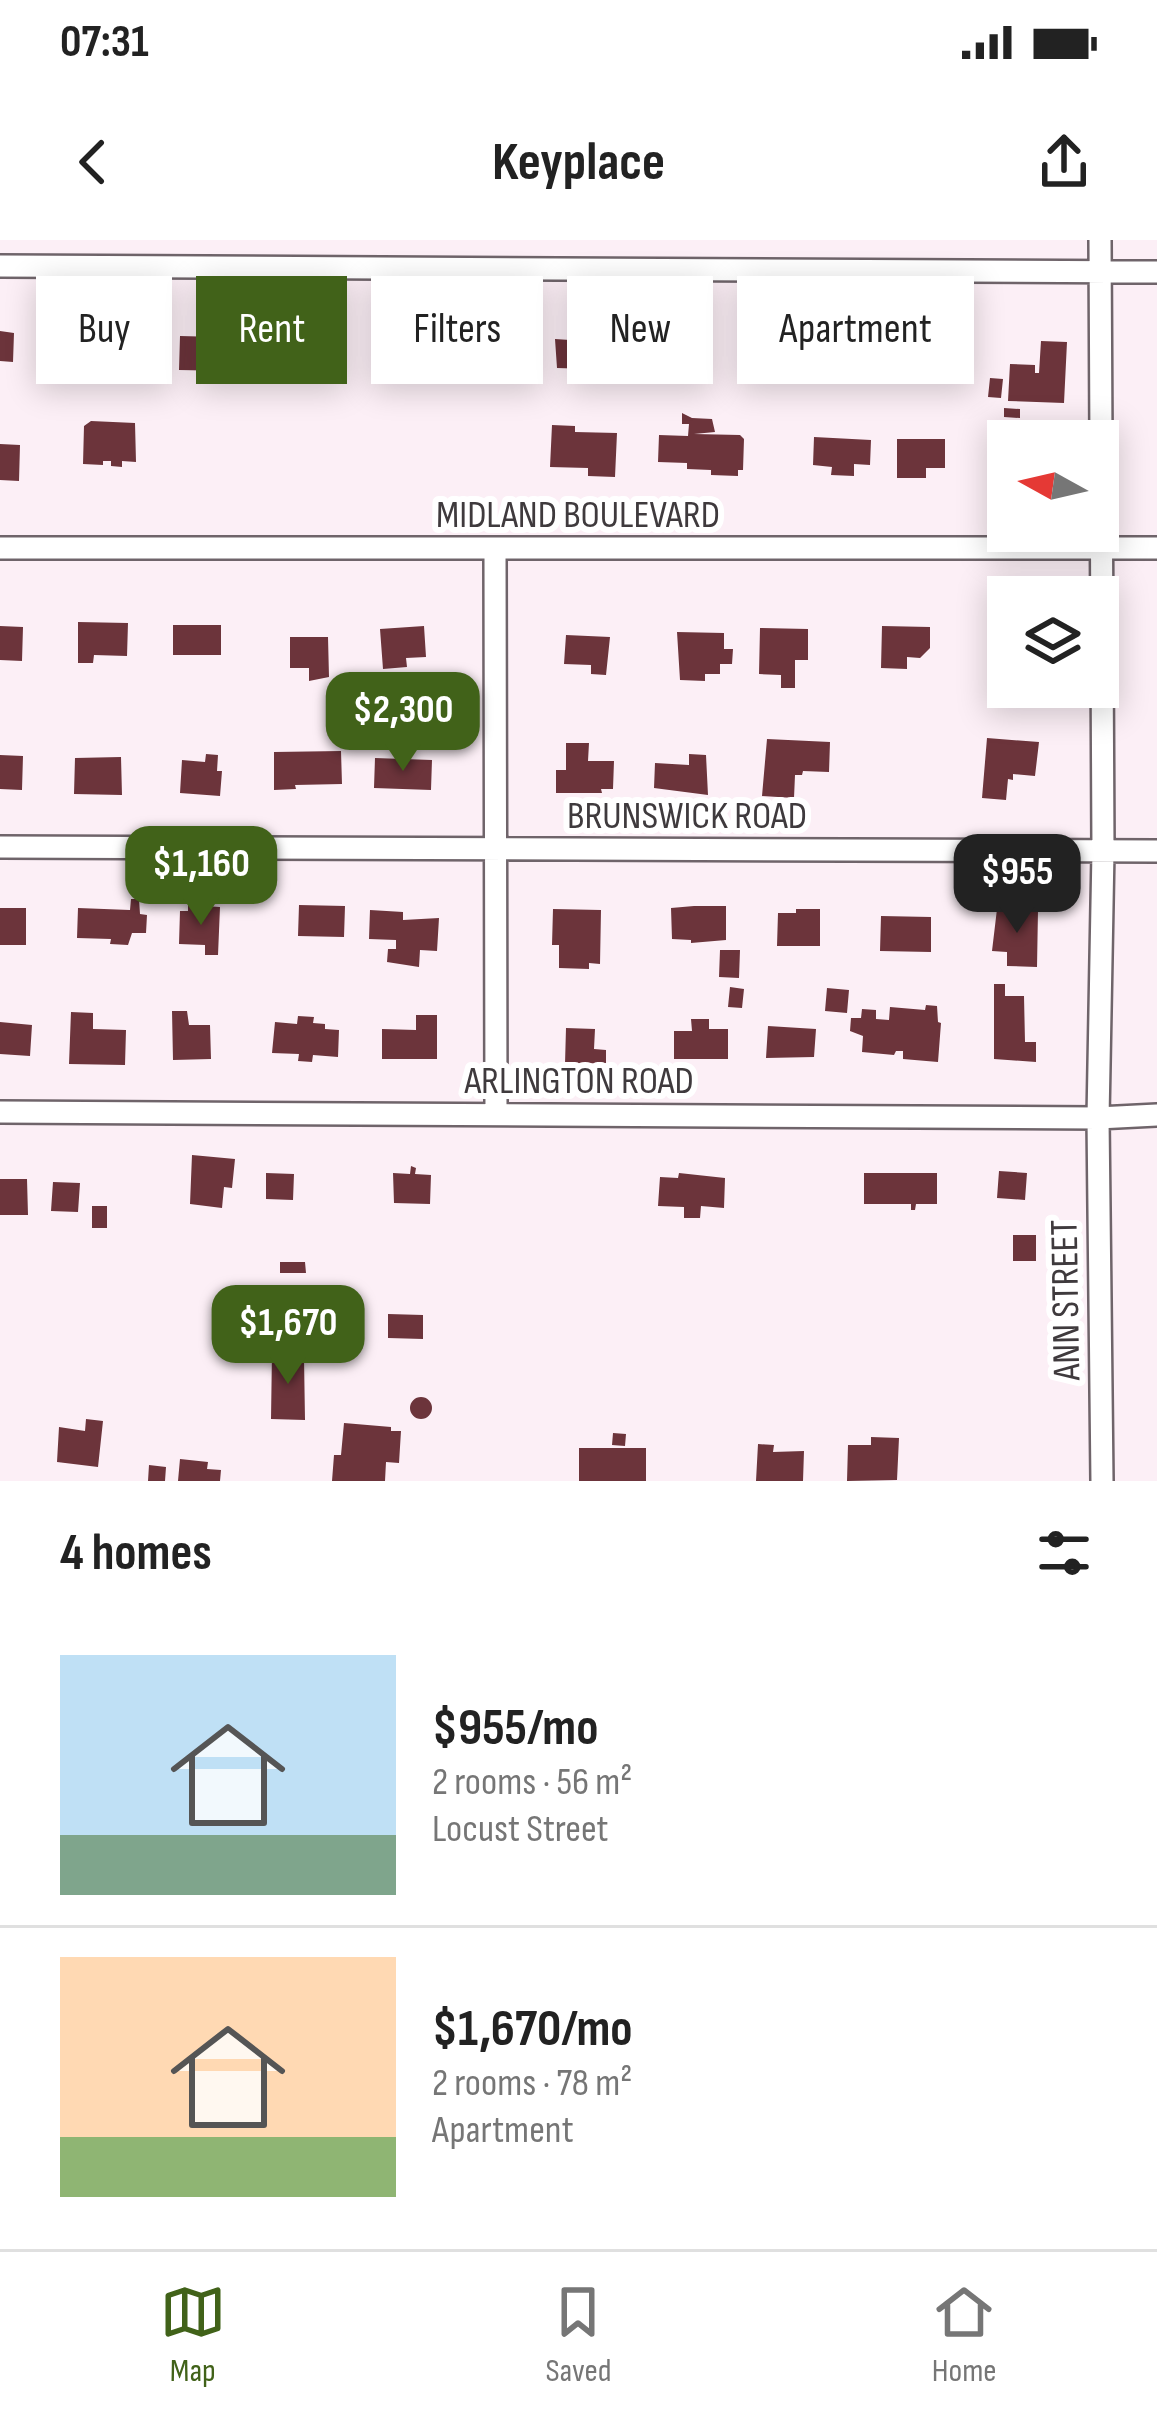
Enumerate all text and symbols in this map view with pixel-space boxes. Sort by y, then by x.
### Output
text: 07:31 [60,15,149,70]
icon: back [60,129,126,195]
icon: share [1031,129,1097,195]
text: Keyplace [492,130,665,195]
chip: Buy [36,276,172,384]
chip: Rent [196,276,347,384]
chip: Filters [371,276,543,384]
chip: New [567,276,713,384]
chip: Apartment [737,276,974,384]
north arrow [987,420,1119,552]
map controls [987,420,1119,708]
street label: MIDLAND BOULEVARD [436,492,720,539]
button: layers [987,576,1119,708]
pin: $2,300 [305,672,501,774]
text: $2,300 [353,687,453,734]
street label: BRUNSWICK ROAD [567,793,807,840]
pin: $1,160 [103,826,299,928]
pin: $955 [946,834,1088,936]
text: $1,160 [152,841,250,888]
text: $955 [981,849,1053,896]
street label: ARLINGTON ROAD [463,1058,694,1105]
street label: ANN STREET [1042,1219,1091,1382]
pin: $1,670 [190,1285,386,1387]
text: $1,670 [239,1300,337,1347]
icon: filters [1031,1520,1097,1586]
text: 4 homes [60,1523,212,1584]
text: $955/mo [432,1698,598,1759]
icon: home [156,1703,300,1847]
text: 2 rooms · 56 m² [432,1759,633,1806]
text: Locust Street [432,1806,608,1853]
text: $1,670/mo [432,1999,633,2060]
icon: home [156,2005,300,2149]
text: 2 rooms · 78 m² [432,2060,632,2107]
text: Apartment [432,2107,574,2154]
tab: Map [160,2279,226,2391]
tab: Saved [545,2279,612,2391]
tab: Home [931,2279,997,2391]

